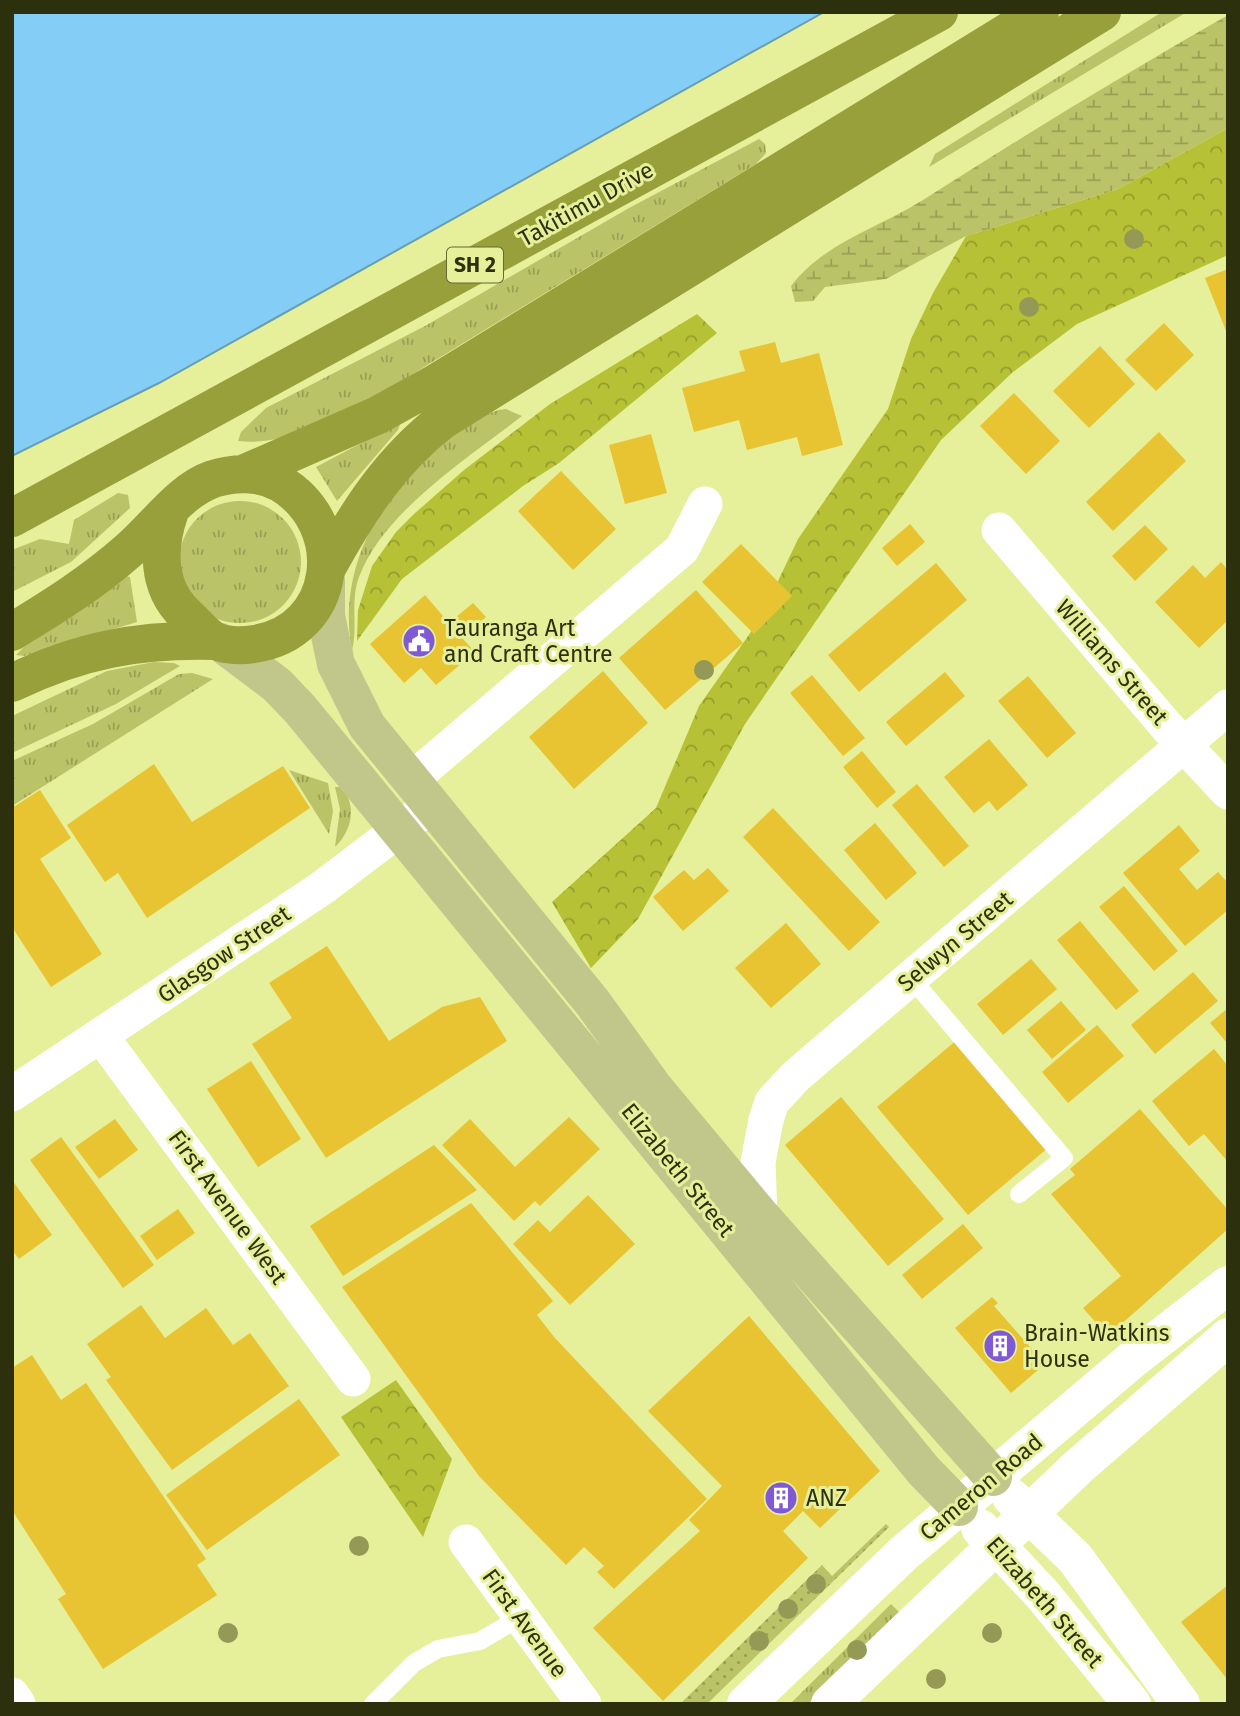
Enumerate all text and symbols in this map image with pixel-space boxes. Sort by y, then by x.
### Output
street label: Takitimu Drive [514,156,658,252]
road number: SH 2 [447,247,503,282]
street label: Williams Street [1050,594,1174,731]
place label: Tauranga Art and Craft Centre [444,614,613,668]
public building icon: Tauranga Art and Craft Centre [400,622,438,660]
street label: Selwyn Street [892,884,1019,997]
street label: Glasgow Street [152,899,296,1009]
street label: Elizabeth Street [615,1097,741,1243]
street label: First Avenue West [163,1125,294,1290]
place label: Brain-Watkins House [1024,1319,1169,1373]
building icon: Brain-Watkins House [981,1327,1019,1365]
street label: Cameron Road [914,1428,1048,1546]
building icon: ANZ [762,1479,800,1517]
place label: ANZ [806,1484,847,1512]
street label: Elizabeth Street [981,1531,1110,1674]
street label: First Avenue [476,1563,574,1683]

